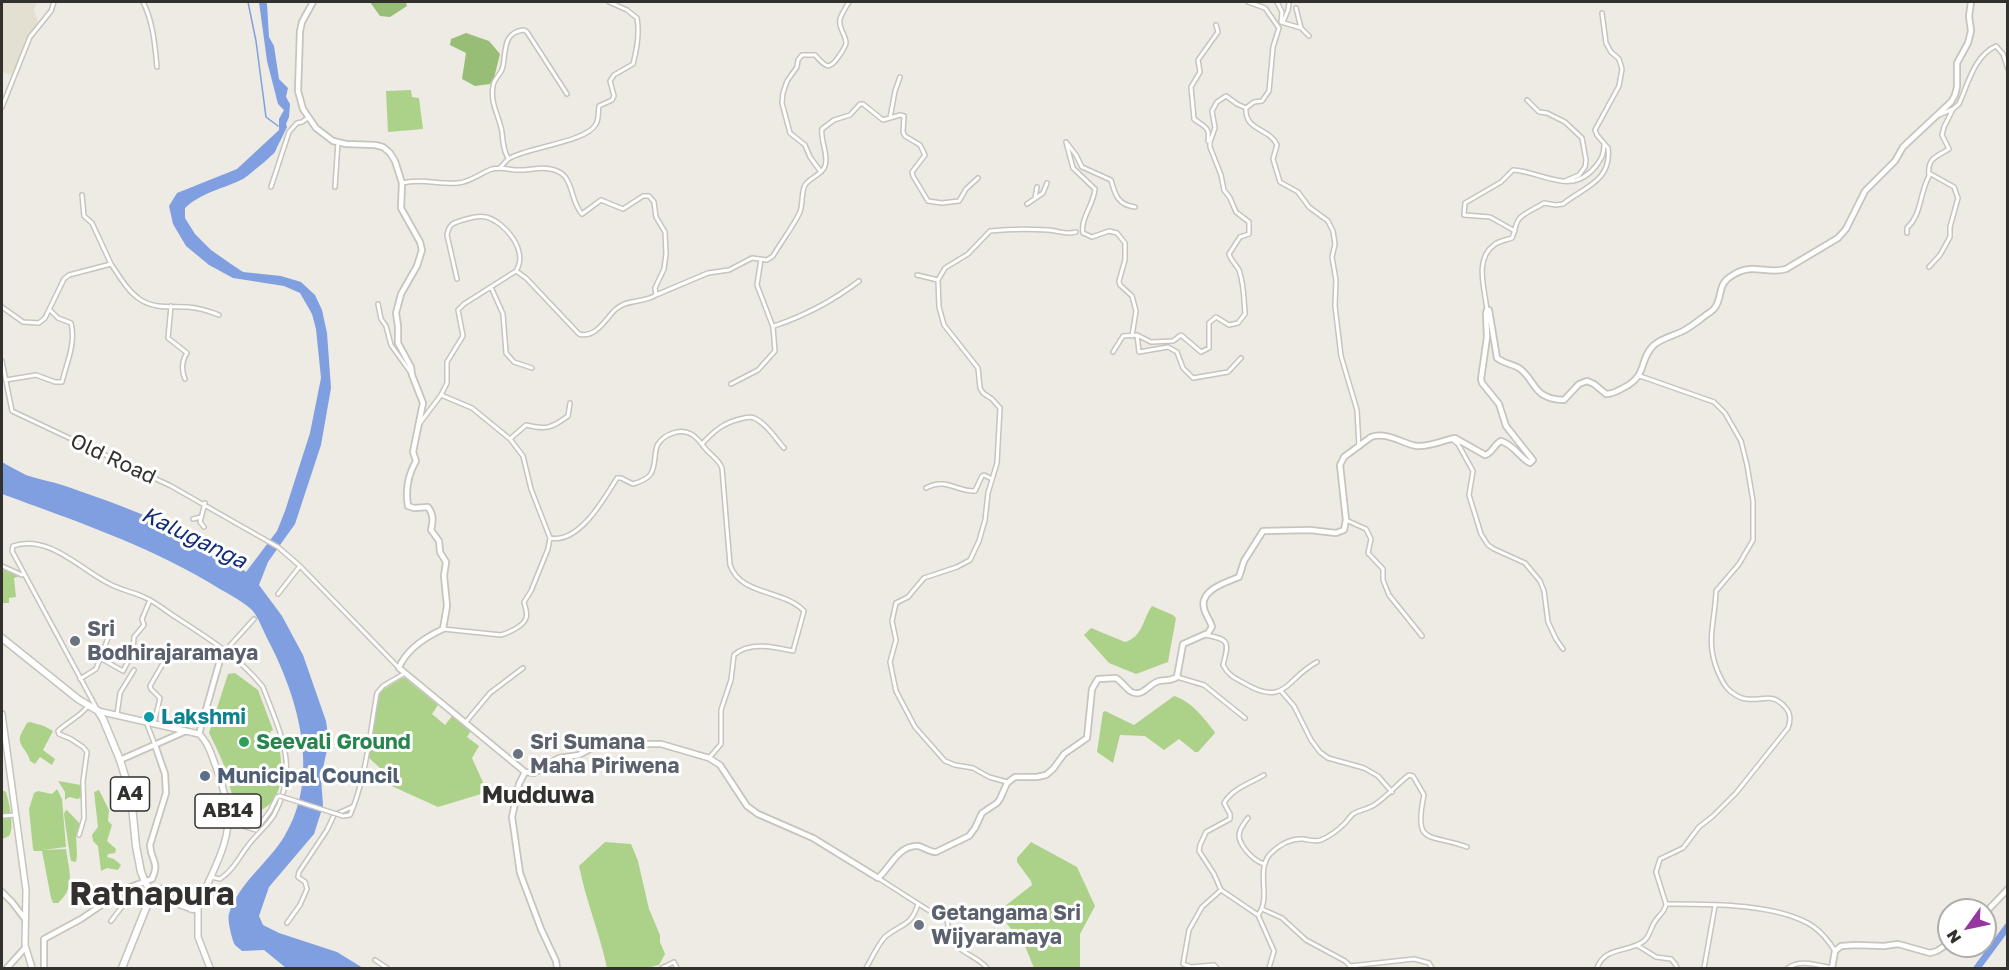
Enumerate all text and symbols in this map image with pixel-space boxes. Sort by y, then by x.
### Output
street label: Old Road [66,428,160,490]
water label: Kaluganga [137,501,251,575]
place label: Sri Bodhirajaramaya [87,616,258,666]
marker: Sri Bodhirajaramaya [68,634,82,648]
place label: Lakshmi [161,704,246,730]
marker: Lakshmi [142,710,156,724]
place label: Seevali Ground [256,729,411,755]
place label: Sri Sumana Maha Piriwena [530,729,679,779]
marker: Seevali Ground [237,735,251,749]
marker: Sri Sumana Maha Piriwena [511,747,525,761]
place label: Municipal Council [217,763,399,789]
marker: Municipal Council [198,769,212,783]
road number: A4 [110,777,150,811]
district label: Mudduwa [482,781,594,809]
road number: AB14 [195,794,261,828]
district label: Ratnapura [69,875,235,915]
north arrow [1937,898,1997,958]
place label: Getangama Sri Wijyaramaya [931,900,1081,950]
marker: Getangama Sri Wijyaramaya [912,918,926,932]
text: N [1942,926,1965,947]

